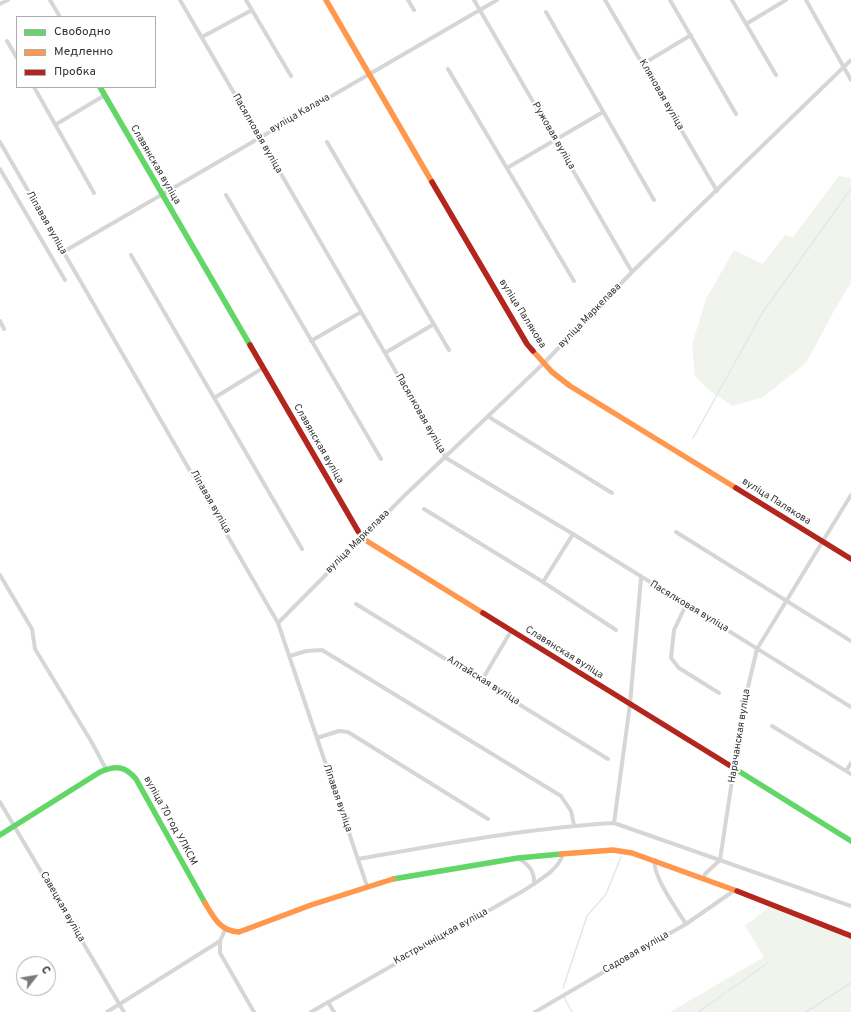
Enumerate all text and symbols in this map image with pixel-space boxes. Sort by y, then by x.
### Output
legend [16,16,156,88]
text: Свободно [54,24,111,40]
text: Медленно [54,44,113,60]
street label: Кляновая вуліца [636,57,686,133]
text: Пробка [54,64,96,80]
street label: Пасялковая вуліца [229,92,285,176]
street label: вуліца Калача [268,92,332,136]
street label: Ружовая вуліца [529,100,577,172]
street label: Славянская вуліца [127,123,183,207]
street label: Ліпавая вуліца [23,189,69,257]
street label: вуліца Палякова [496,277,548,351]
street label: вуліца Маркелава [556,281,624,351]
street label: Пасялковая вуліца [392,372,448,456]
street label: Славянская вуліца [290,402,346,486]
street label: Ліпавая вуліца [187,468,233,536]
street label: вуліца Палякова [739,476,813,528]
street label: вуліца Маркелава [324,508,392,576]
street label: Пасялковая вуліца [647,579,731,635]
street label: Славянская вуліца [523,624,605,682]
street label: Алтайская вуліца [444,654,522,708]
street label: Нарачанская вуліца [727,688,753,784]
street label: Ліпавая вуліца [320,762,354,834]
street label: вуліца 70 год УЛКСМ [141,774,199,868]
street label: Савецкая вуліца [37,870,87,944]
street label: Кастрычніцкая вуліца [392,906,490,968]
street label: Садовая вуліца [601,929,671,977]
north arrow [16,956,56,996]
text: С [38,964,53,977]

